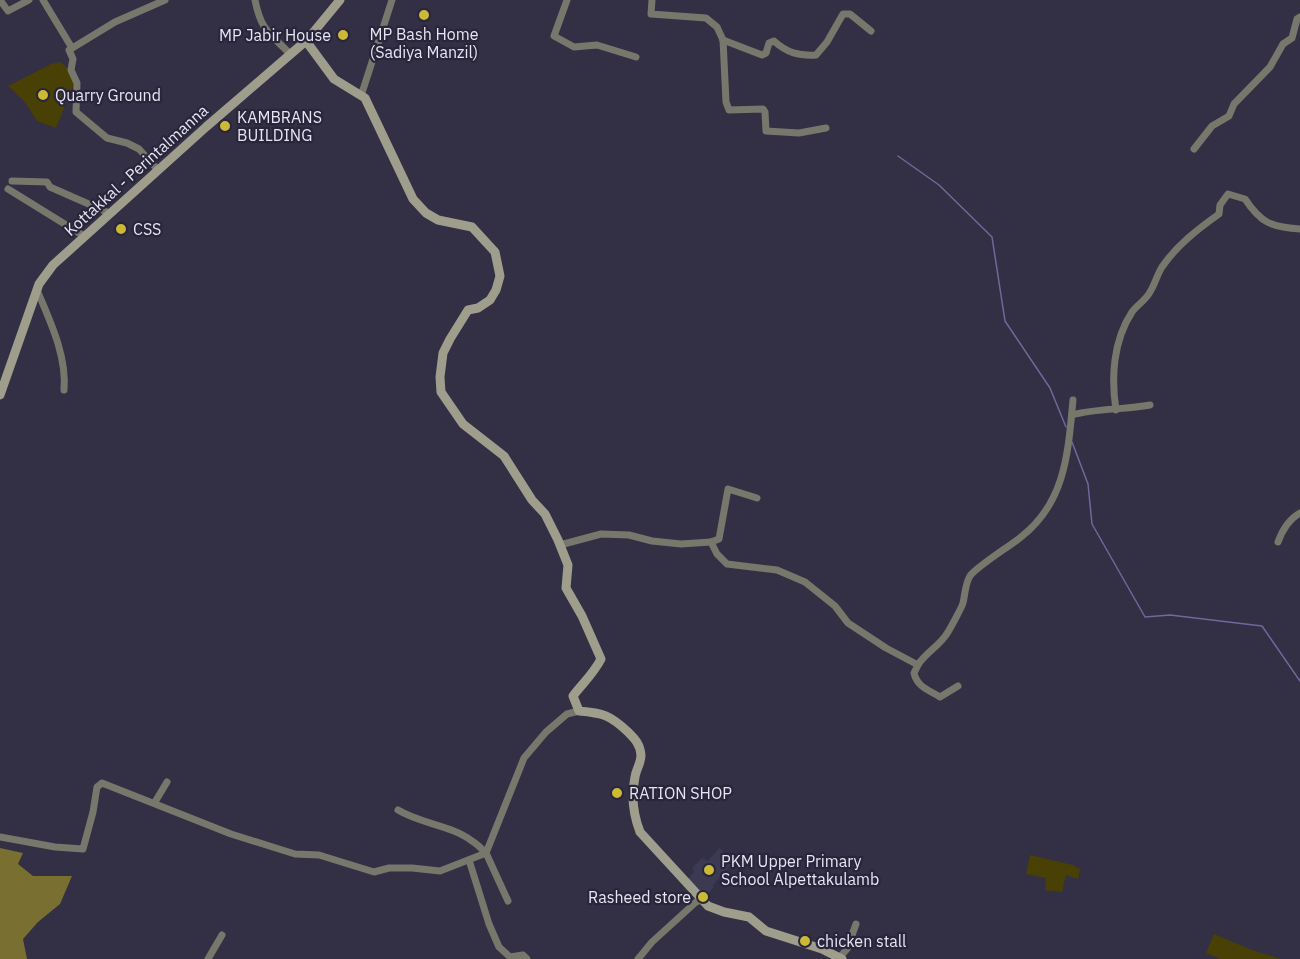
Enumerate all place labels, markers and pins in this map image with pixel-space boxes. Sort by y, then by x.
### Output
marker: MP Bash Home (Sadiya Manzil) [417,8,431,22]
place label: MP Bash Home (Sadiya Manzil) [369,24,479,62]
place label: MP Jabir House [219,25,331,45]
marker: MP Jabir House [336,28,350,42]
place label: Quarry Ground [55,85,161,105]
marker: Quarry Ground [36,88,50,102]
place label: KAMBRANS BUILDING [237,107,322,145]
marker: KAMBRANS BUILDING [218,119,232,133]
place label: CSS [133,219,161,239]
marker: CSS [114,222,128,236]
place label: RATION SHOP [629,783,732,803]
marker: RATION SHOP [610,786,624,800]
place label: PKM Upper Primary School Alpettakulamb [721,851,879,889]
marker: PKM Upper Primary School Alpettakulamb [702,863,716,877]
place label: Rasheed store [588,887,691,907]
marker: Rasheed store [696,890,710,904]
place label: chicken stall [817,931,906,951]
marker: chicken stall [798,934,812,948]

